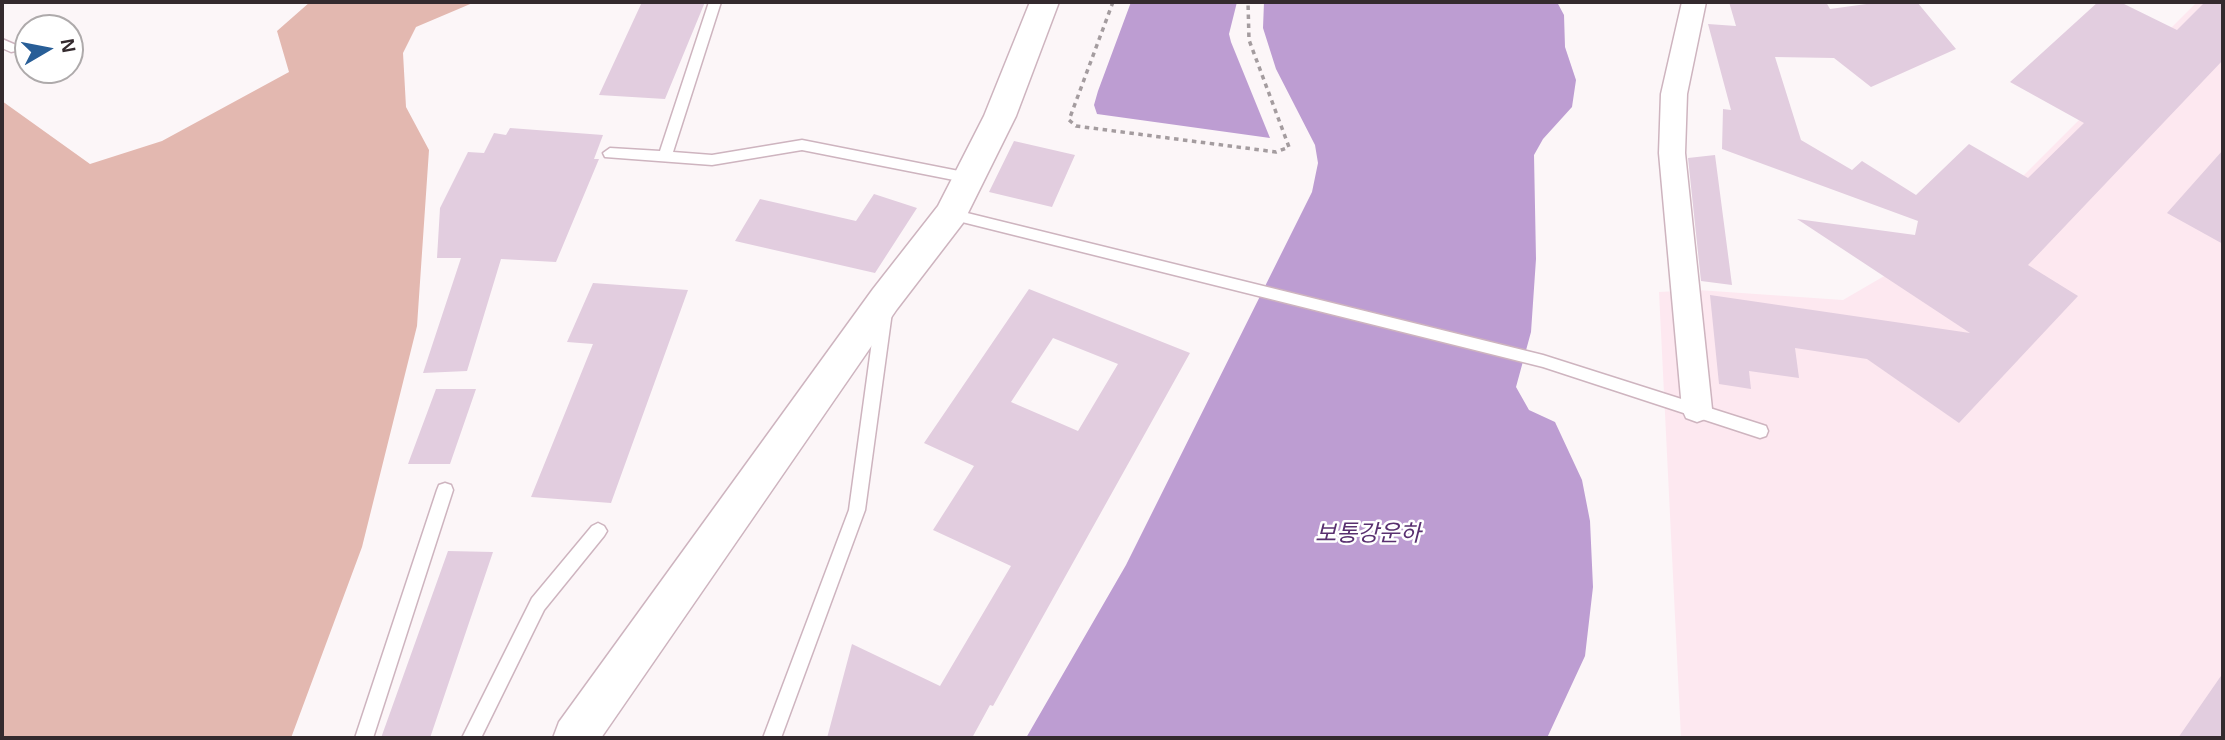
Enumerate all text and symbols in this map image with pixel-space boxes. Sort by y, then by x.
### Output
north arrow [14,14,84,84]
text: N [57,37,80,54]
water label: 보통강운하 [1315,521,1421,549]

